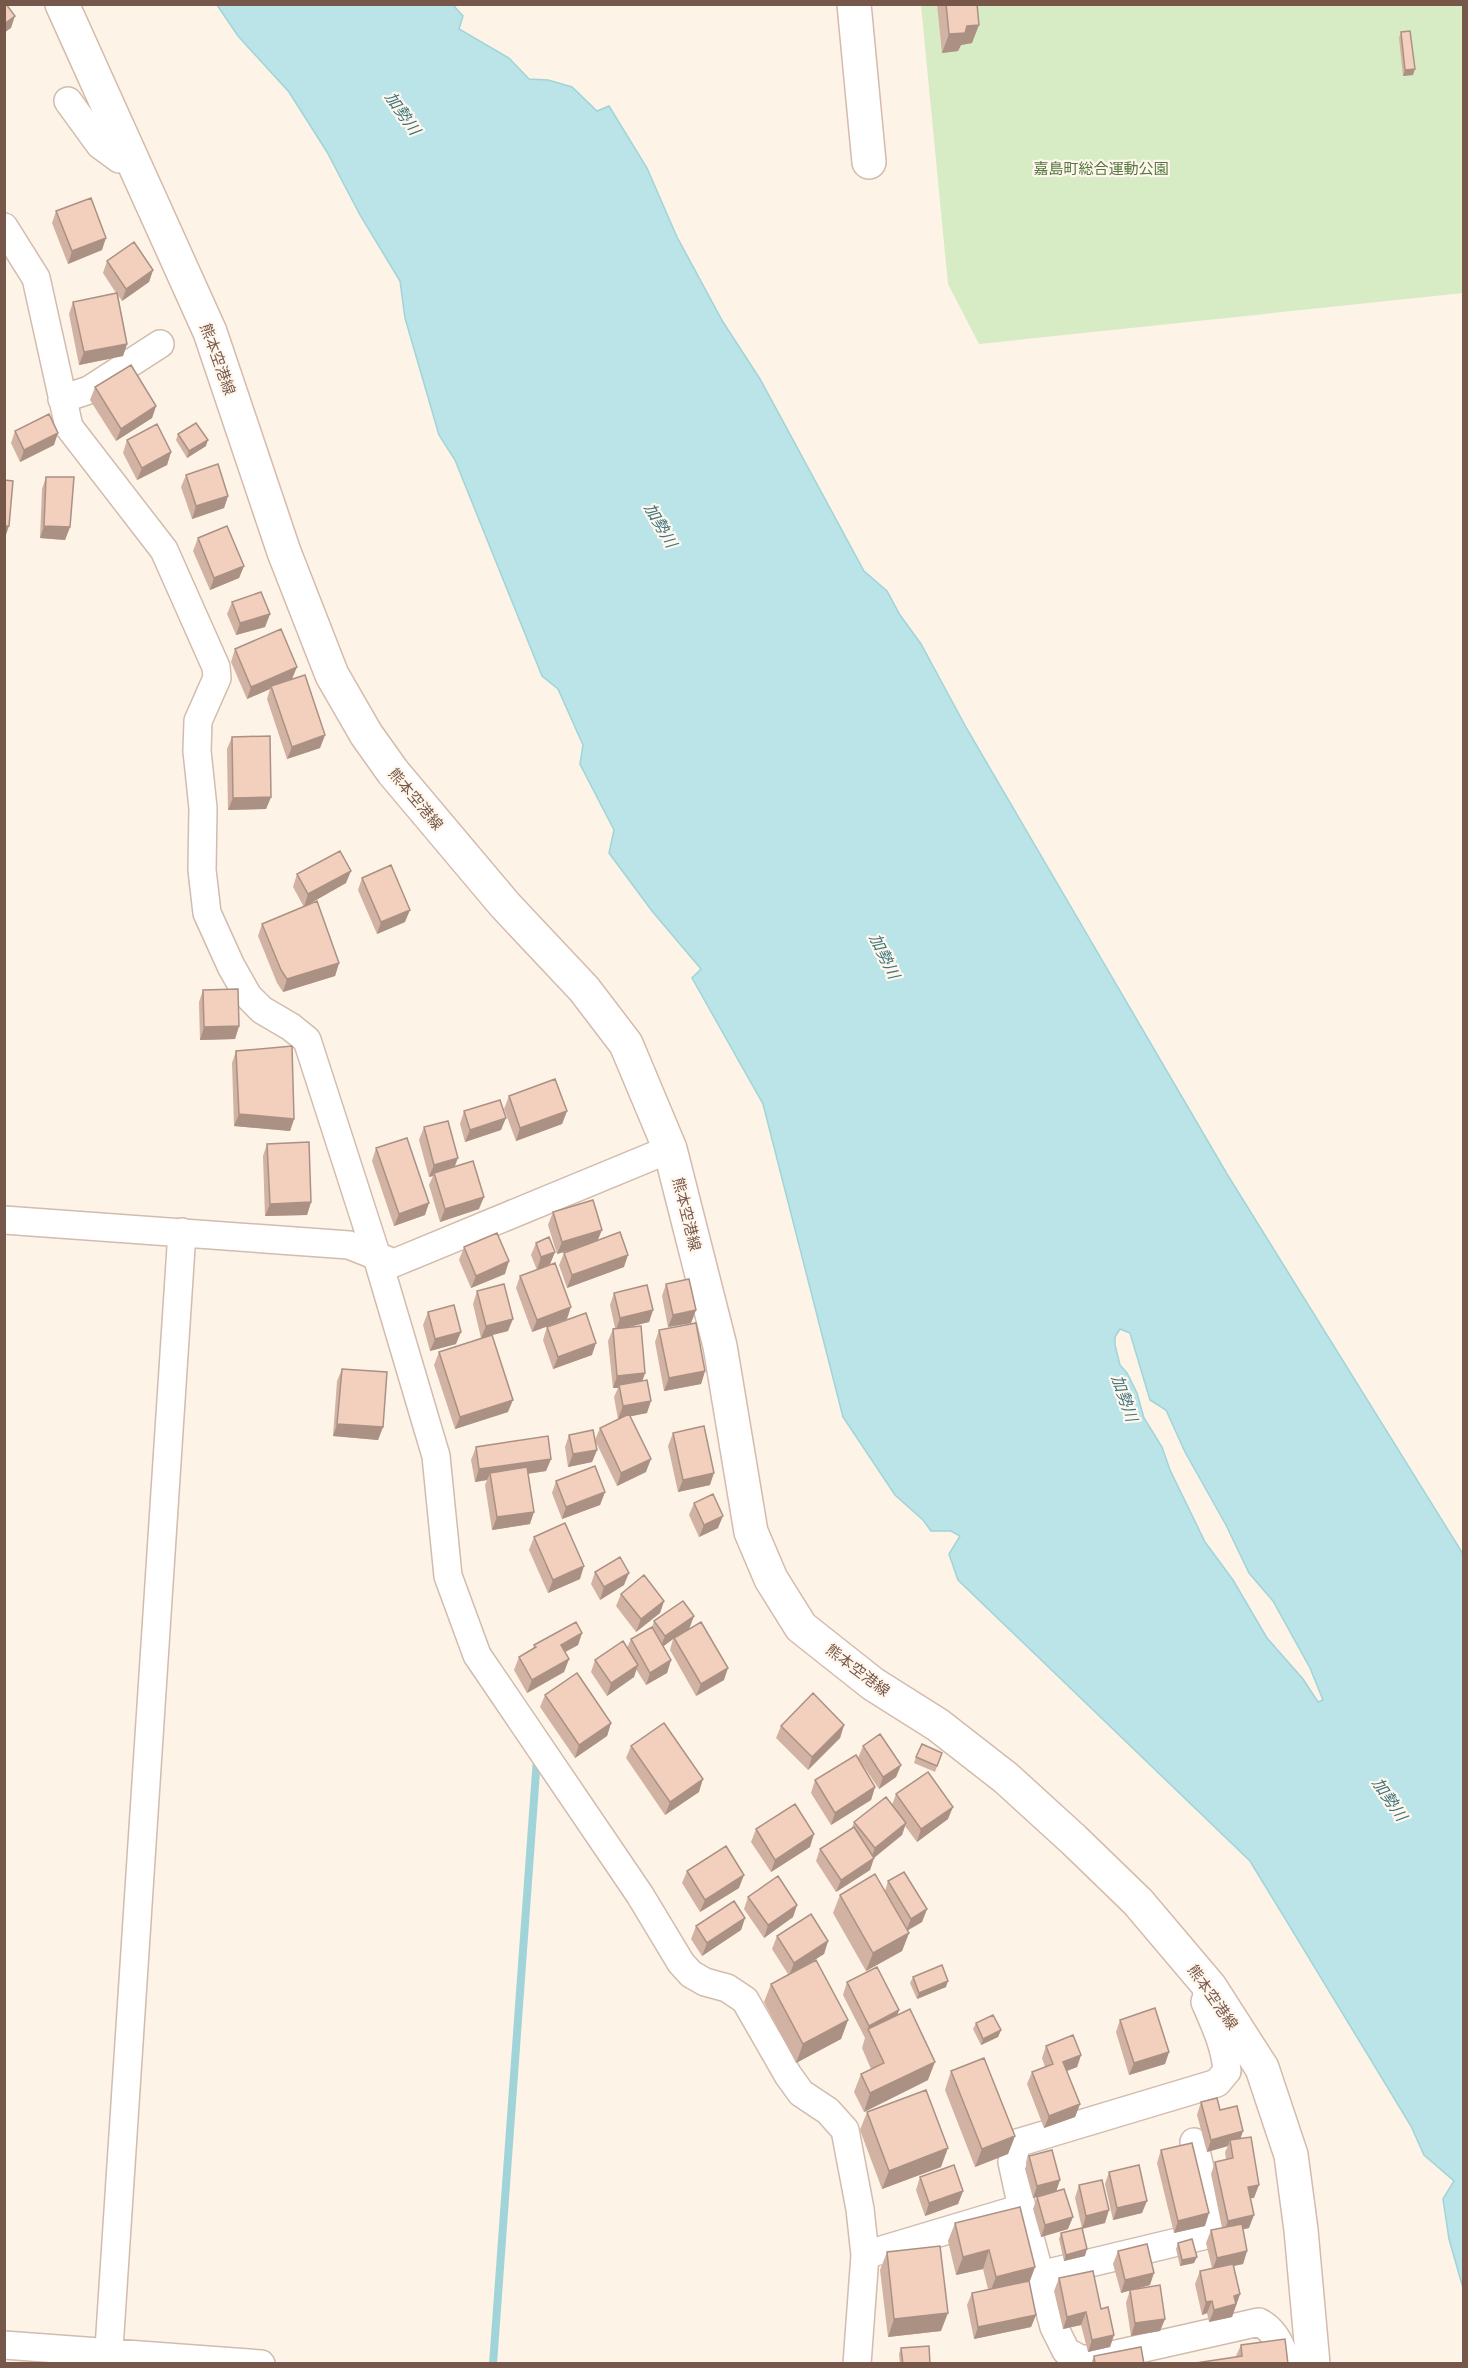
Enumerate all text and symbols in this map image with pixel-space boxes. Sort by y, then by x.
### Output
water label: 加勢川 [382,88,425,139]
park label: 嘉島町総合運動公園 [1033,160,1169,177]
street label: 熊本空港線 [197,321,239,397]
water label: 加勢川 [641,500,682,552]
street label: 熊本空港線 [385,765,447,833]
water label: 加勢川 [866,930,904,983]
street label: 熊本空港線 [670,1176,704,1252]
water label: 加勢川 [1109,1372,1142,1426]
street label: 熊本空港線 [823,1641,893,1699]
water label: 加勢川 [1369,1774,1412,1826]
street label: 熊本空港線 [1185,1961,1241,2033]

